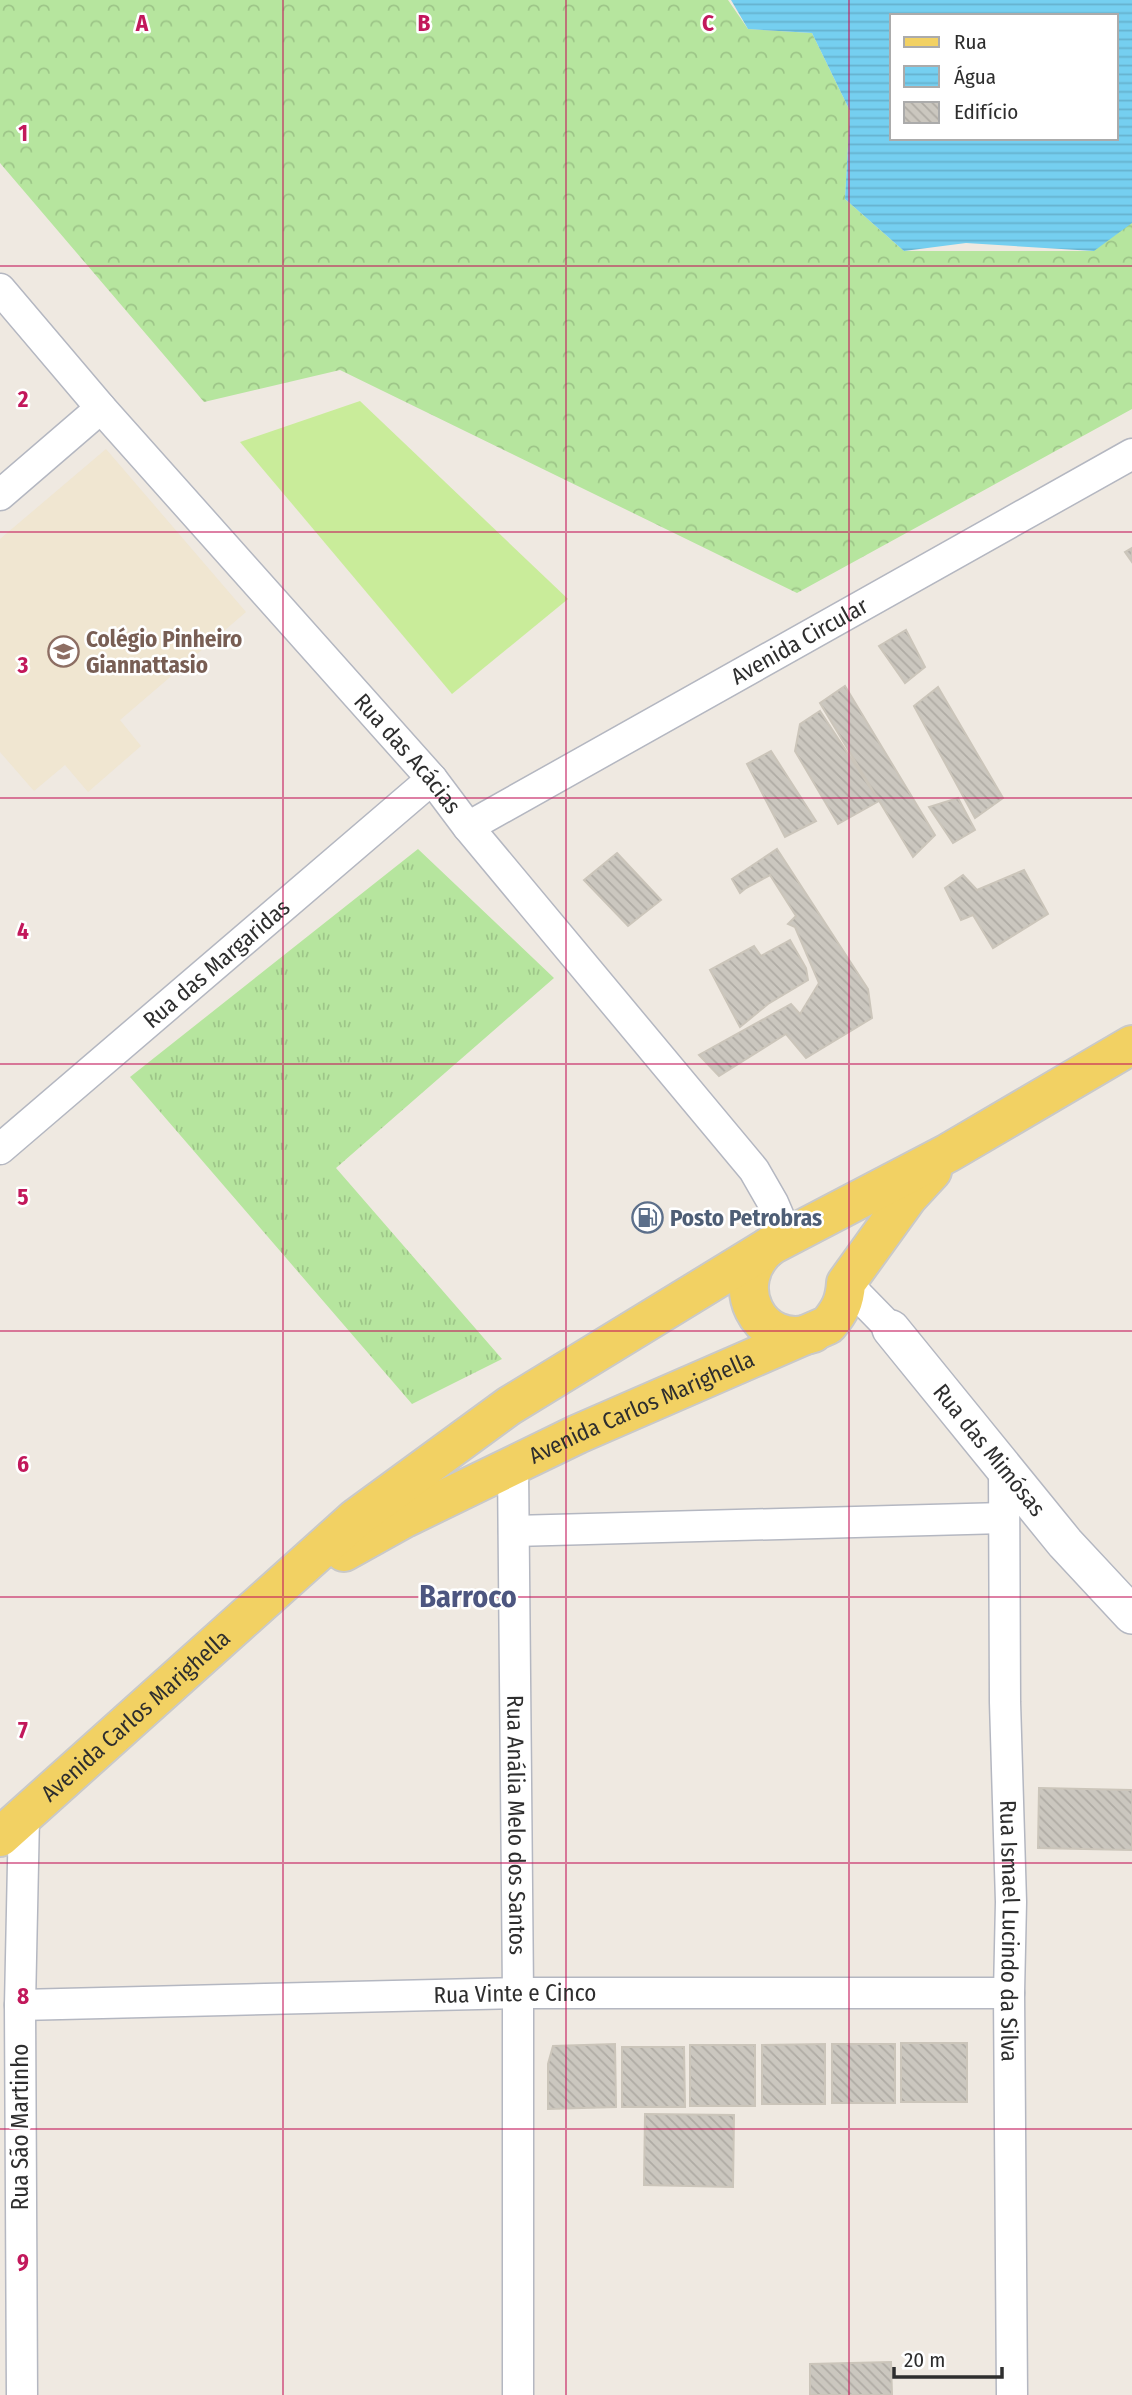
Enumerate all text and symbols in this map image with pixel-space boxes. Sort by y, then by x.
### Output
text: A [135,9,149,37]
text: B [418,9,431,37]
text: C [702,9,714,37]
legend [890,14,1118,140]
text: Rua [954,29,987,55]
text: Água [954,64,996,90]
text: Edifício [954,99,1018,125]
text: 1 [18,119,28,147]
text: 2 [17,385,29,413]
street label: Avenida Circular [726,591,873,690]
place label: Colégio Pinheiro Giannattasio [86,625,242,679]
school or university icon: Colégio Pinheiro Giannattasio [46,635,80,669]
text: 3 [17,651,29,679]
street label: Rua das Acácias [348,688,467,819]
street label: Rua das Margaridas [137,893,296,1034]
text: 4 [17,917,29,945]
text: 5 [17,1183,29,1211]
fuel station icon: Posto Petrobras [630,1201,664,1235]
place label: Posto Petrobras [670,1204,822,1232]
street label: Avenida Carlos Marighella [524,1345,758,1470]
street label: Rua das Mimósas [927,1378,1052,1522]
text: 6 [17,1450,29,1478]
district label: Barroco [419,1579,517,1615]
street label: Avenida Carlos Marighella [35,1624,236,1807]
street label: Rua Anália Melo dos Santos [501,1695,532,1955]
text: 7 [18,1716,28,1744]
street label: Rua Ismael Lucindo da Silva [994,1800,1025,2062]
street label: Rua Vinte e Cinco [433,1979,596,2009]
text: 8 [17,1982,29,2010]
street label: Rua São Martinho [6,2044,34,2210]
text: 9 [17,2248,29,2276]
scale bar [894,2336,1002,2380]
text: 20 m [904,2347,945,2373]

